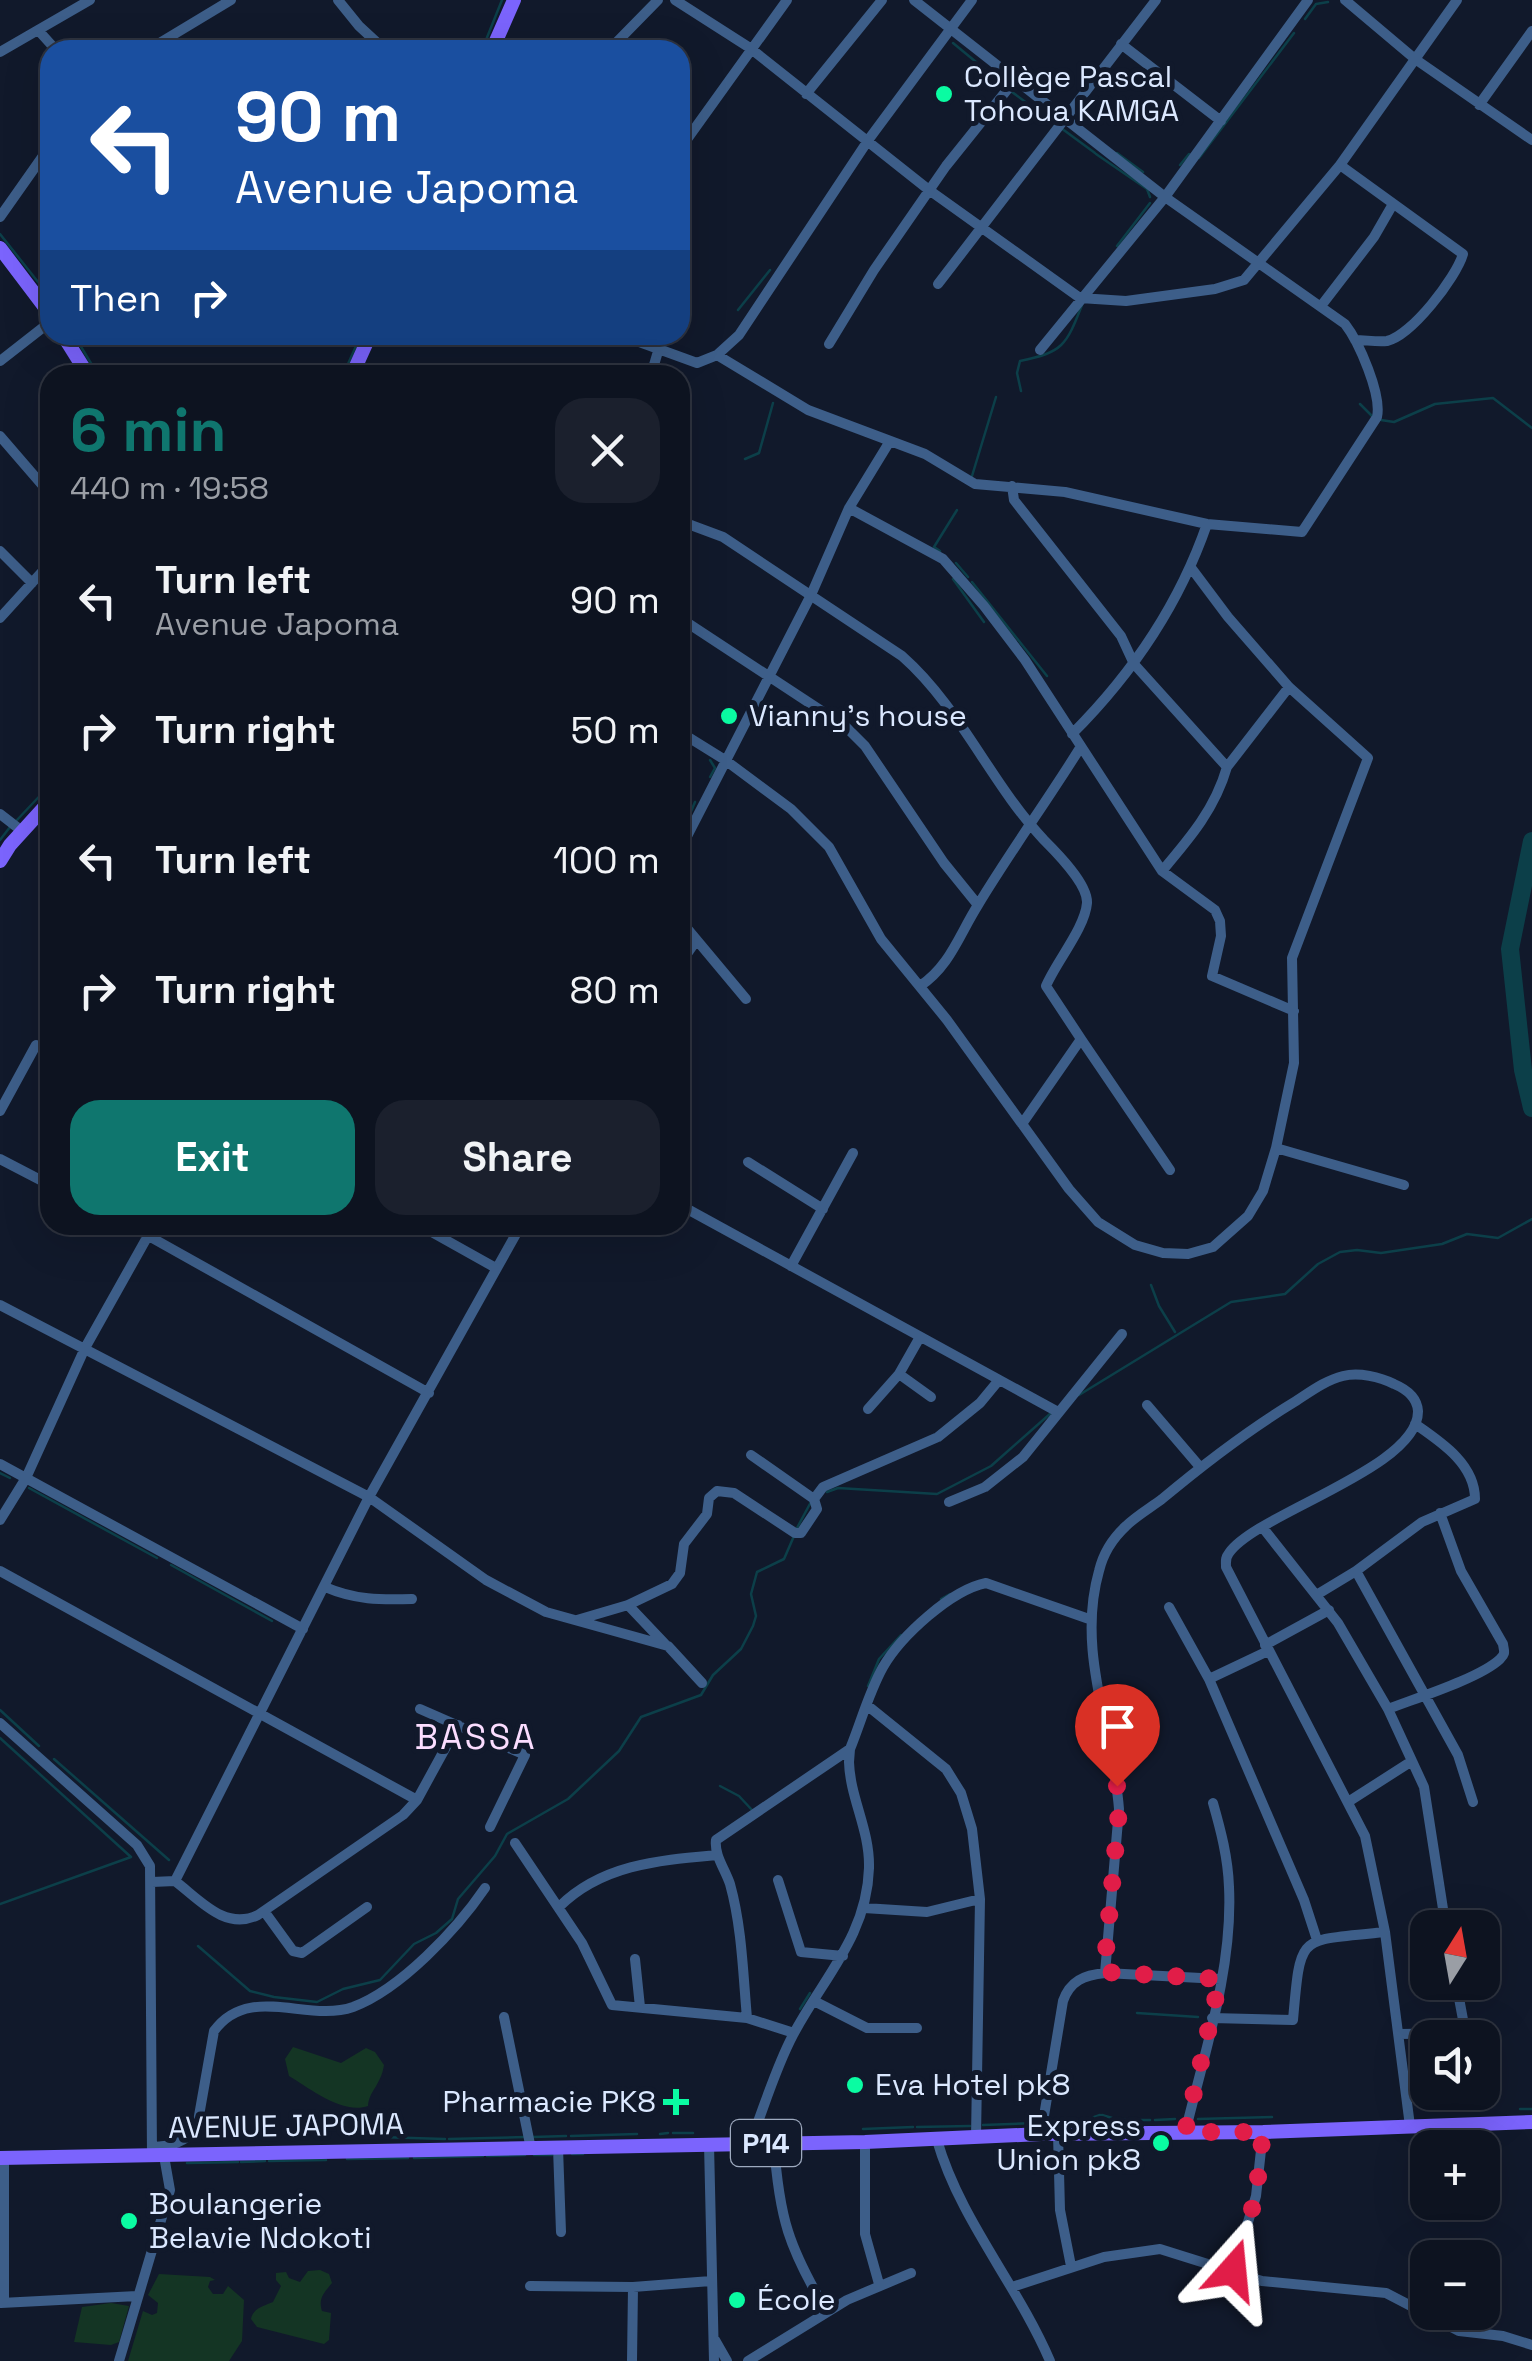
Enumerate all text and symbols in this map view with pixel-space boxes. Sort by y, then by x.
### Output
place label: Collège Pascal Tohoua KAMGA [964,57,1179,130]
text: 90 m [235,72,401,161]
icon: left [70,80,200,210]
marker: Collège Pascal Tohoua KAMGA [933,83,955,105]
text: Avenue Japoma [235,159,578,216]
icon: right [181,270,236,325]
text: Then [70,274,161,322]
text: 6 min [70,392,226,469]
button: close [555,398,660,503]
text: 440 m · 19:58 [70,468,269,508]
text: Turn left [155,556,311,604]
icon: left [70,573,125,628]
text: 90 m [570,576,660,624]
text: Avenue Japoma [155,604,399,644]
place label: Vianny’s house [749,696,967,735]
icon: right [70,703,125,758]
marker: Vianny’s house [718,705,740,727]
text: Turn right [155,706,336,754]
text: 50 m [570,706,660,754]
icon: left [70,833,125,888]
text: Turn left [155,836,311,884]
text: 100 m [553,836,660,884]
icon: right [70,963,125,1018]
text: Turn right [155,966,336,1014]
text: 80 m [570,966,660,1014]
button: Exit [70,1100,355,1215]
button: Share [375,1100,660,1215]
pin [1075,1684,1160,1787]
icon: arrive [1090,1699,1145,1754]
district label: BASSA [415,1715,537,1759]
north arrow [1410,1910,1500,2000]
map controls [1410,1910,1500,2330]
button: sound [1410,2020,1500,2110]
place label: Eva Hotel pk8 [875,2065,1070,2104]
marker: Eva Hotel pk8 [844,2074,866,2096]
place label: Pharmacie PK8 [443,2082,656,2121]
marker: Pharmacie PK8 [665,2091,687,2113]
street label: AVENUE JAPOMA [168,2104,404,2147]
place label: Express Union pk8 [996,2106,1141,2179]
road number: P14 [731,2120,801,2166]
button: + [1410,2130,1500,2220]
marker: Express Union pk8 [1150,2132,1172,2154]
place label: Boulangerie Belavie Ndokoti [149,2184,372,2257]
marker: Boulangerie Belavie Ndokoti [118,2210,140,2232]
position arrow [1181,2218,1285,2322]
button: − [1410,2240,1500,2330]
place label: École [757,2280,835,2319]
marker: École [726,2289,748,2311]

